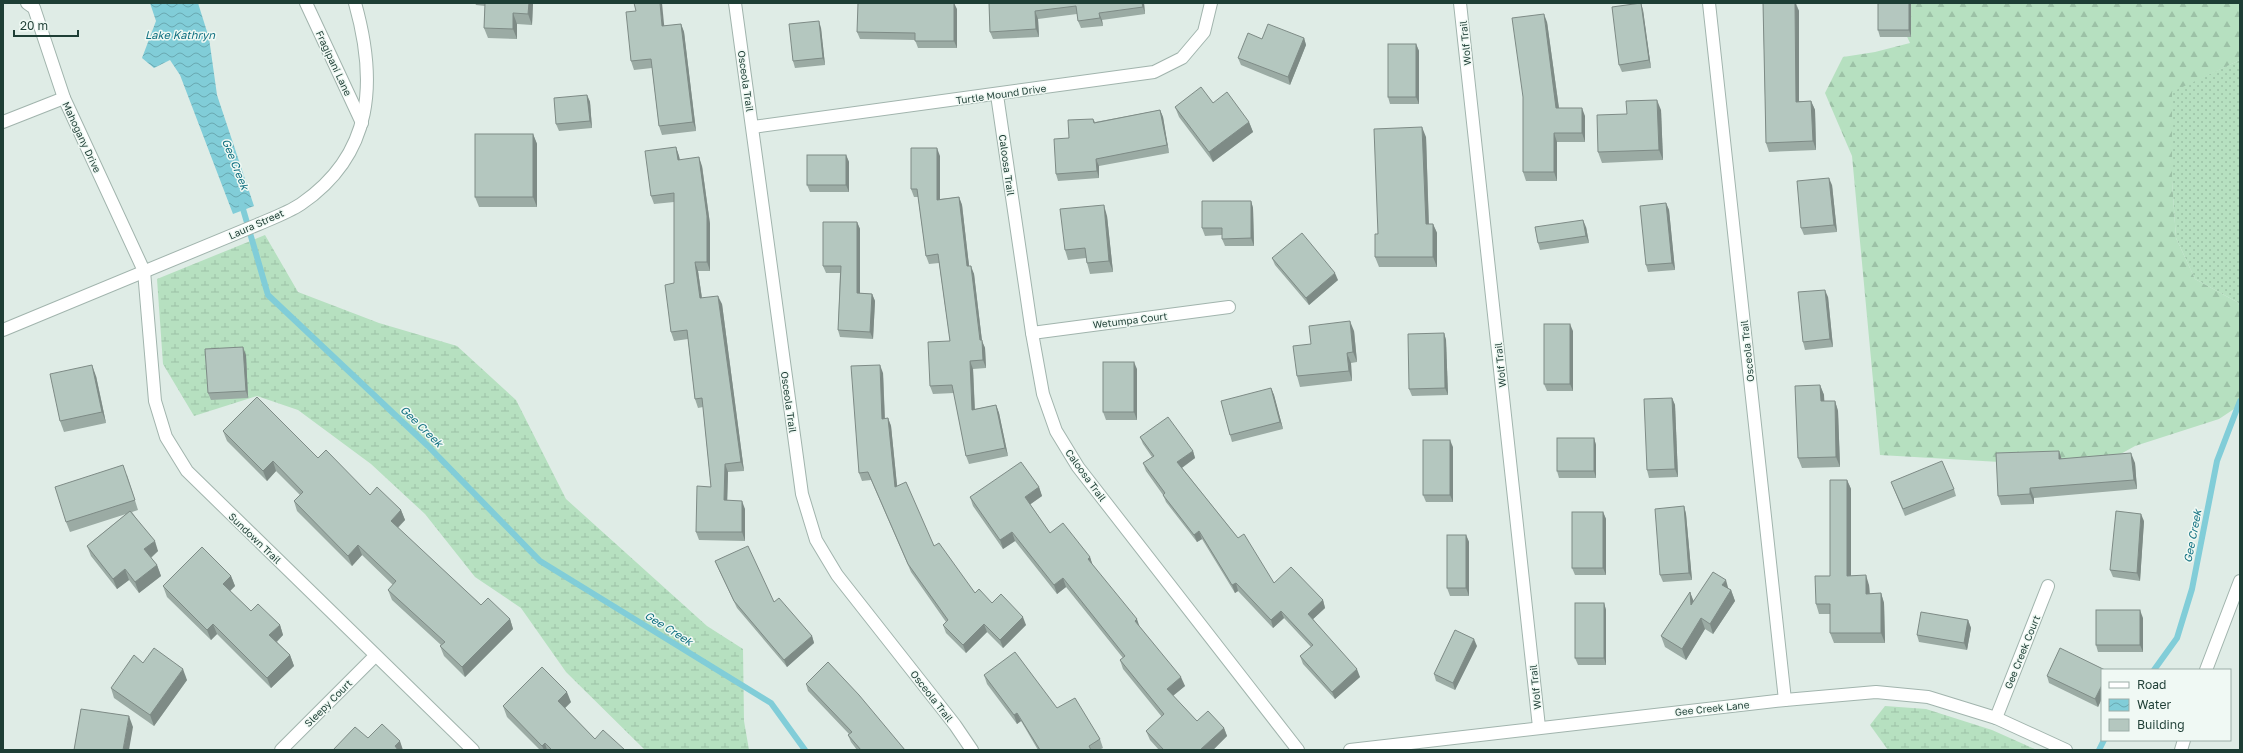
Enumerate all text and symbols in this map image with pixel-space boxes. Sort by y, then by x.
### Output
scale bar [14,12,78,38]
text: 20 m [20,18,48,33]
street label: Wolf Trail [1457,20,1473,66]
water label: Lake Kathryn [145,28,216,42]
street label: Fragipani Lane [314,28,354,98]
street label: Osceola Trail [736,49,756,113]
street label: Turtle Mound Drive [955,82,1047,106]
street label: Mahogany Drive [60,100,104,175]
street label: Caloosa Trail [997,134,1017,196]
water label: Gee Creek [220,137,253,193]
street label: Laura Street [227,207,285,241]
street label: Wetumpa Court [1092,309,1168,331]
street label: Osceola Trail [1738,320,1756,382]
street label: Wolf Trail [1492,342,1508,388]
street label: Osceola Trail [779,370,799,434]
water label: Gee Creek [398,403,447,451]
street label: Caloosa Trail [1063,447,1109,503]
water label: Gee Creek [2180,507,2204,564]
street label: Sundown Trail [226,510,284,566]
water label: Gee Creek [643,608,697,649]
street label: Gee Creek Court [2002,613,2042,691]
street label: Wolf Trail [1527,664,1543,710]
street label: Osceola Trail [908,668,956,724]
legend [2101,669,2231,741]
street label: Sleepy Court [302,677,354,729]
text: Road [2137,677,2166,692]
text: Water [2137,697,2171,712]
street label: Gee Creek Lane [1674,698,1750,718]
text: Building [2137,717,2185,732]

